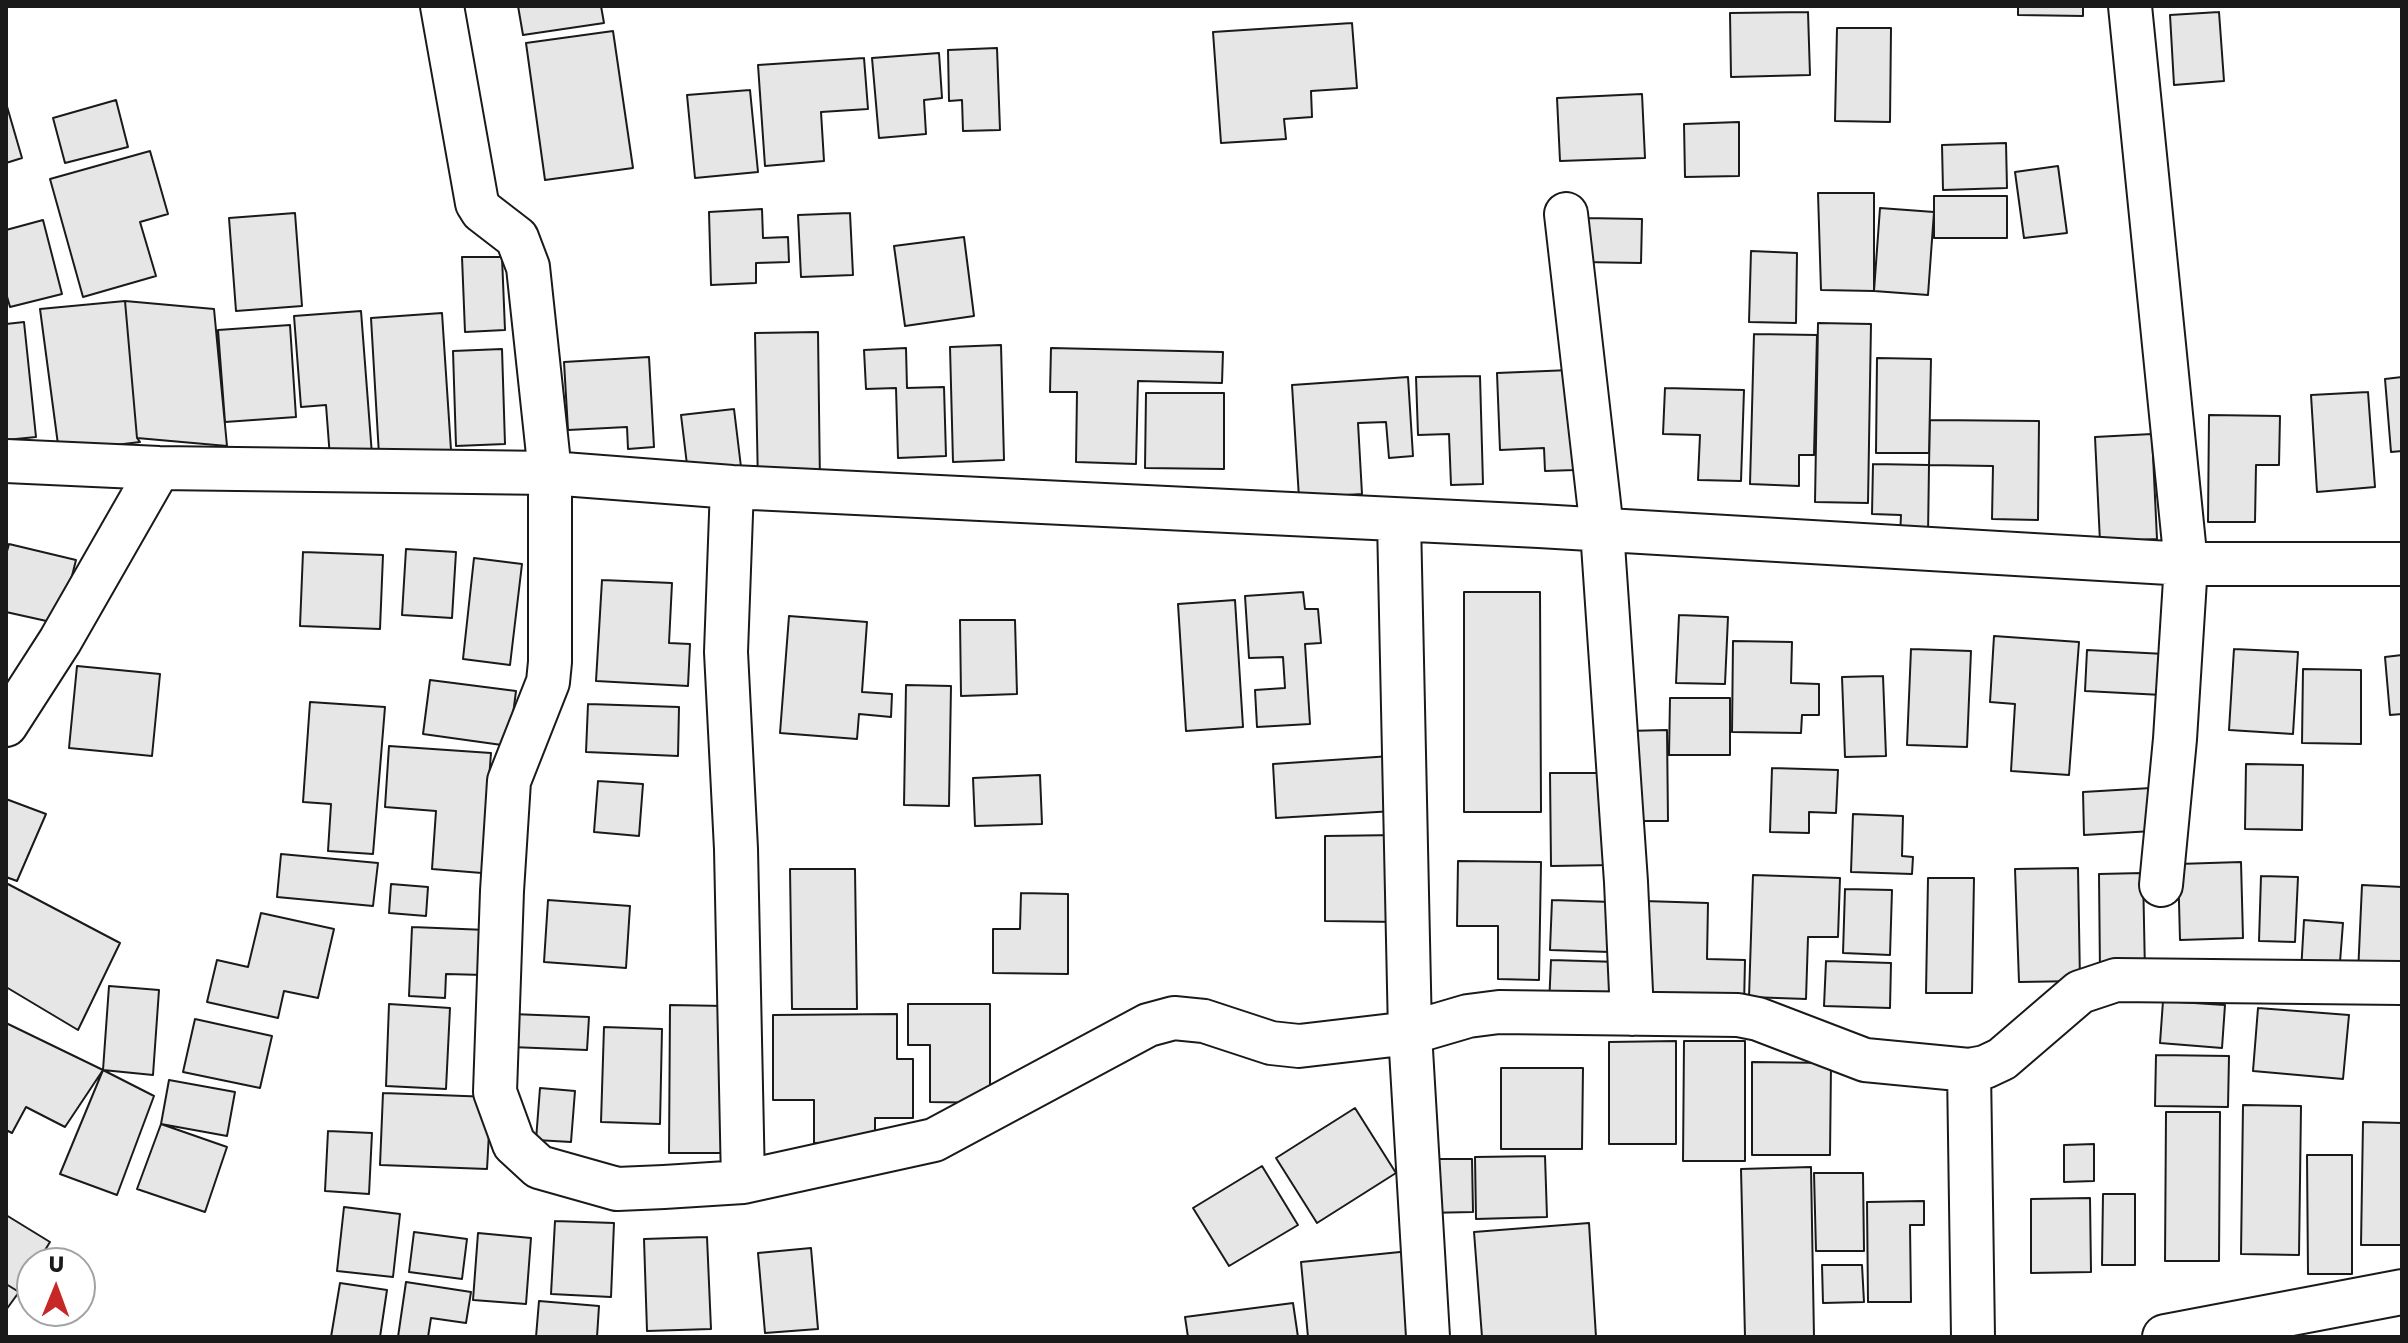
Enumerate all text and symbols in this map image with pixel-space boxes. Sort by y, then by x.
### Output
north arrow [16,1247,96,1327]
text: U [48,1249,64,1280]

